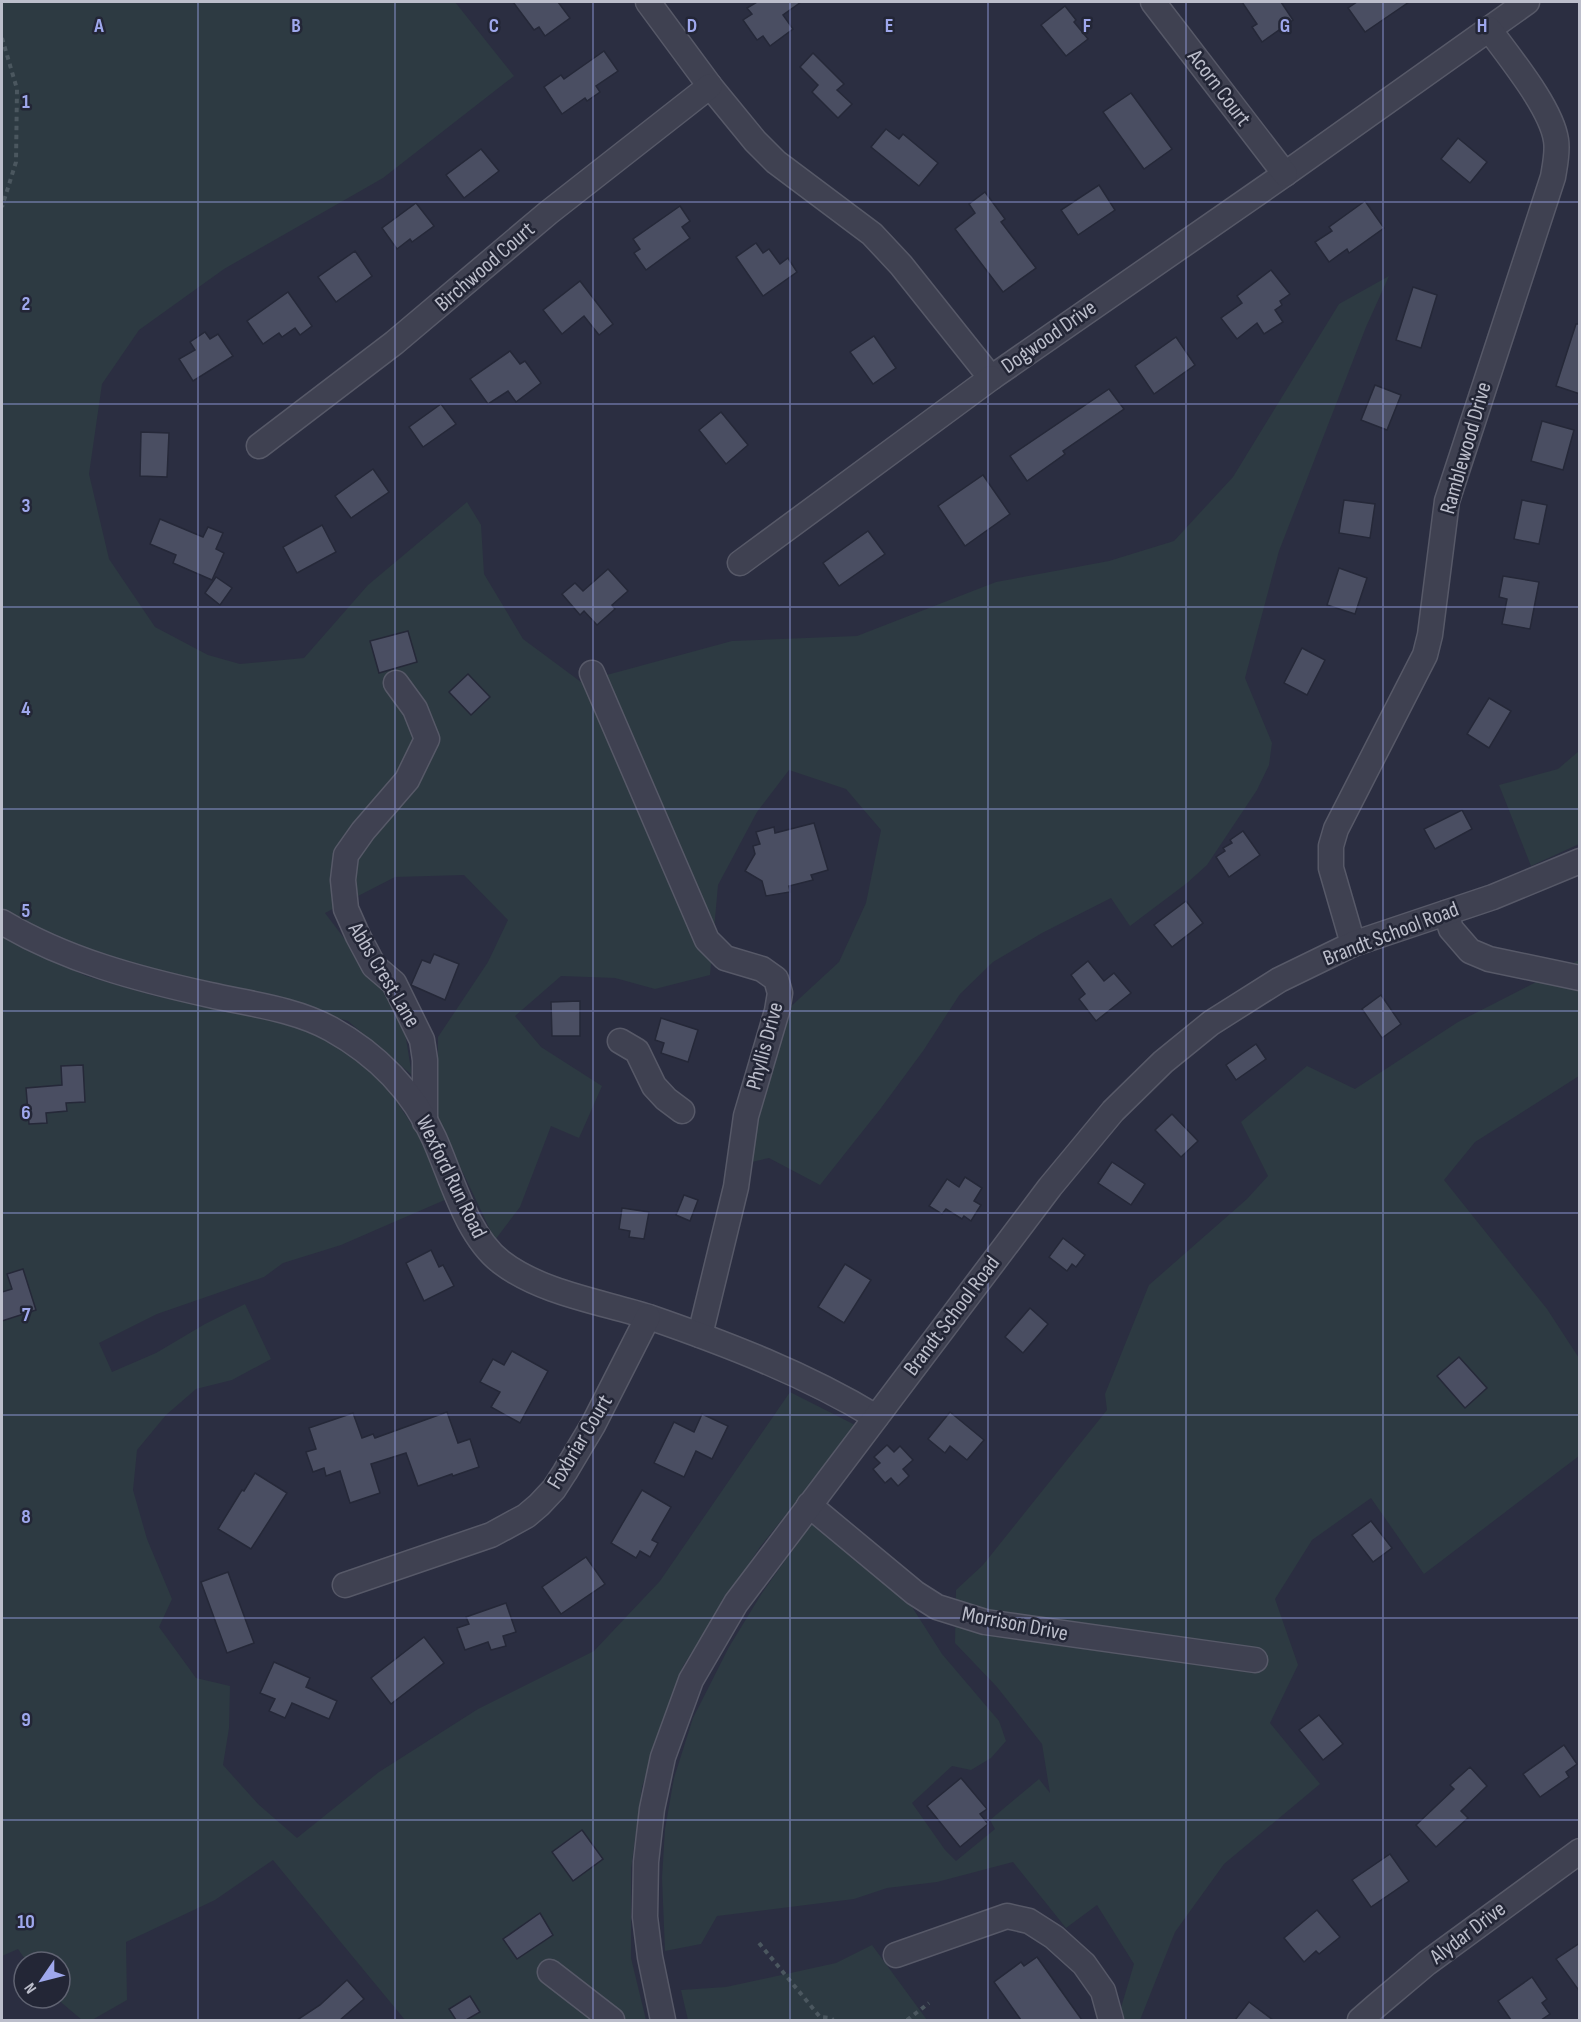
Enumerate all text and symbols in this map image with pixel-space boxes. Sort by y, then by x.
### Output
text: A [93,14,104,38]
text: B [291,14,301,38]
text: C [489,14,499,38]
text: D [687,14,697,38]
text: E [885,14,893,38]
text: F [1083,14,1091,38]
text: G [1280,14,1290,38]
text: H [1477,14,1487,38]
street label: Acorn Court [1181,44,1257,132]
text: 1 [22,90,30,114]
street label: Birchwood Court [430,216,541,318]
text: 2 [22,292,30,316]
street label: Dogwood Drive [996,294,1102,380]
street label: Ramblewood Drive [1434,379,1498,517]
text: 3 [22,494,31,518]
text: 4 [21,697,31,721]
street label: Brandt School Road [1319,896,1463,972]
text: 5 [22,899,31,923]
street label: Abbs Crest Lane [342,917,426,1032]
street label: Phyllis Drive [740,999,790,1093]
text: 6 [21,1101,31,1125]
street label: Wexford Run Road [410,1111,492,1243]
street label: Brandt School Road [898,1251,1006,1381]
text: 7 [22,1303,31,1327]
street label: Foxbriar Court [541,1390,619,1494]
text: 8 [21,1505,31,1529]
street label: Morrison Drive [960,1601,1070,1647]
text: 9 [21,1708,31,1732]
street label: Alydar Drive [1424,1896,1511,1971]
text: 10 [17,1910,35,1934]
north arrow [12,1950,72,2010]
text: N [21,1979,41,1997]

